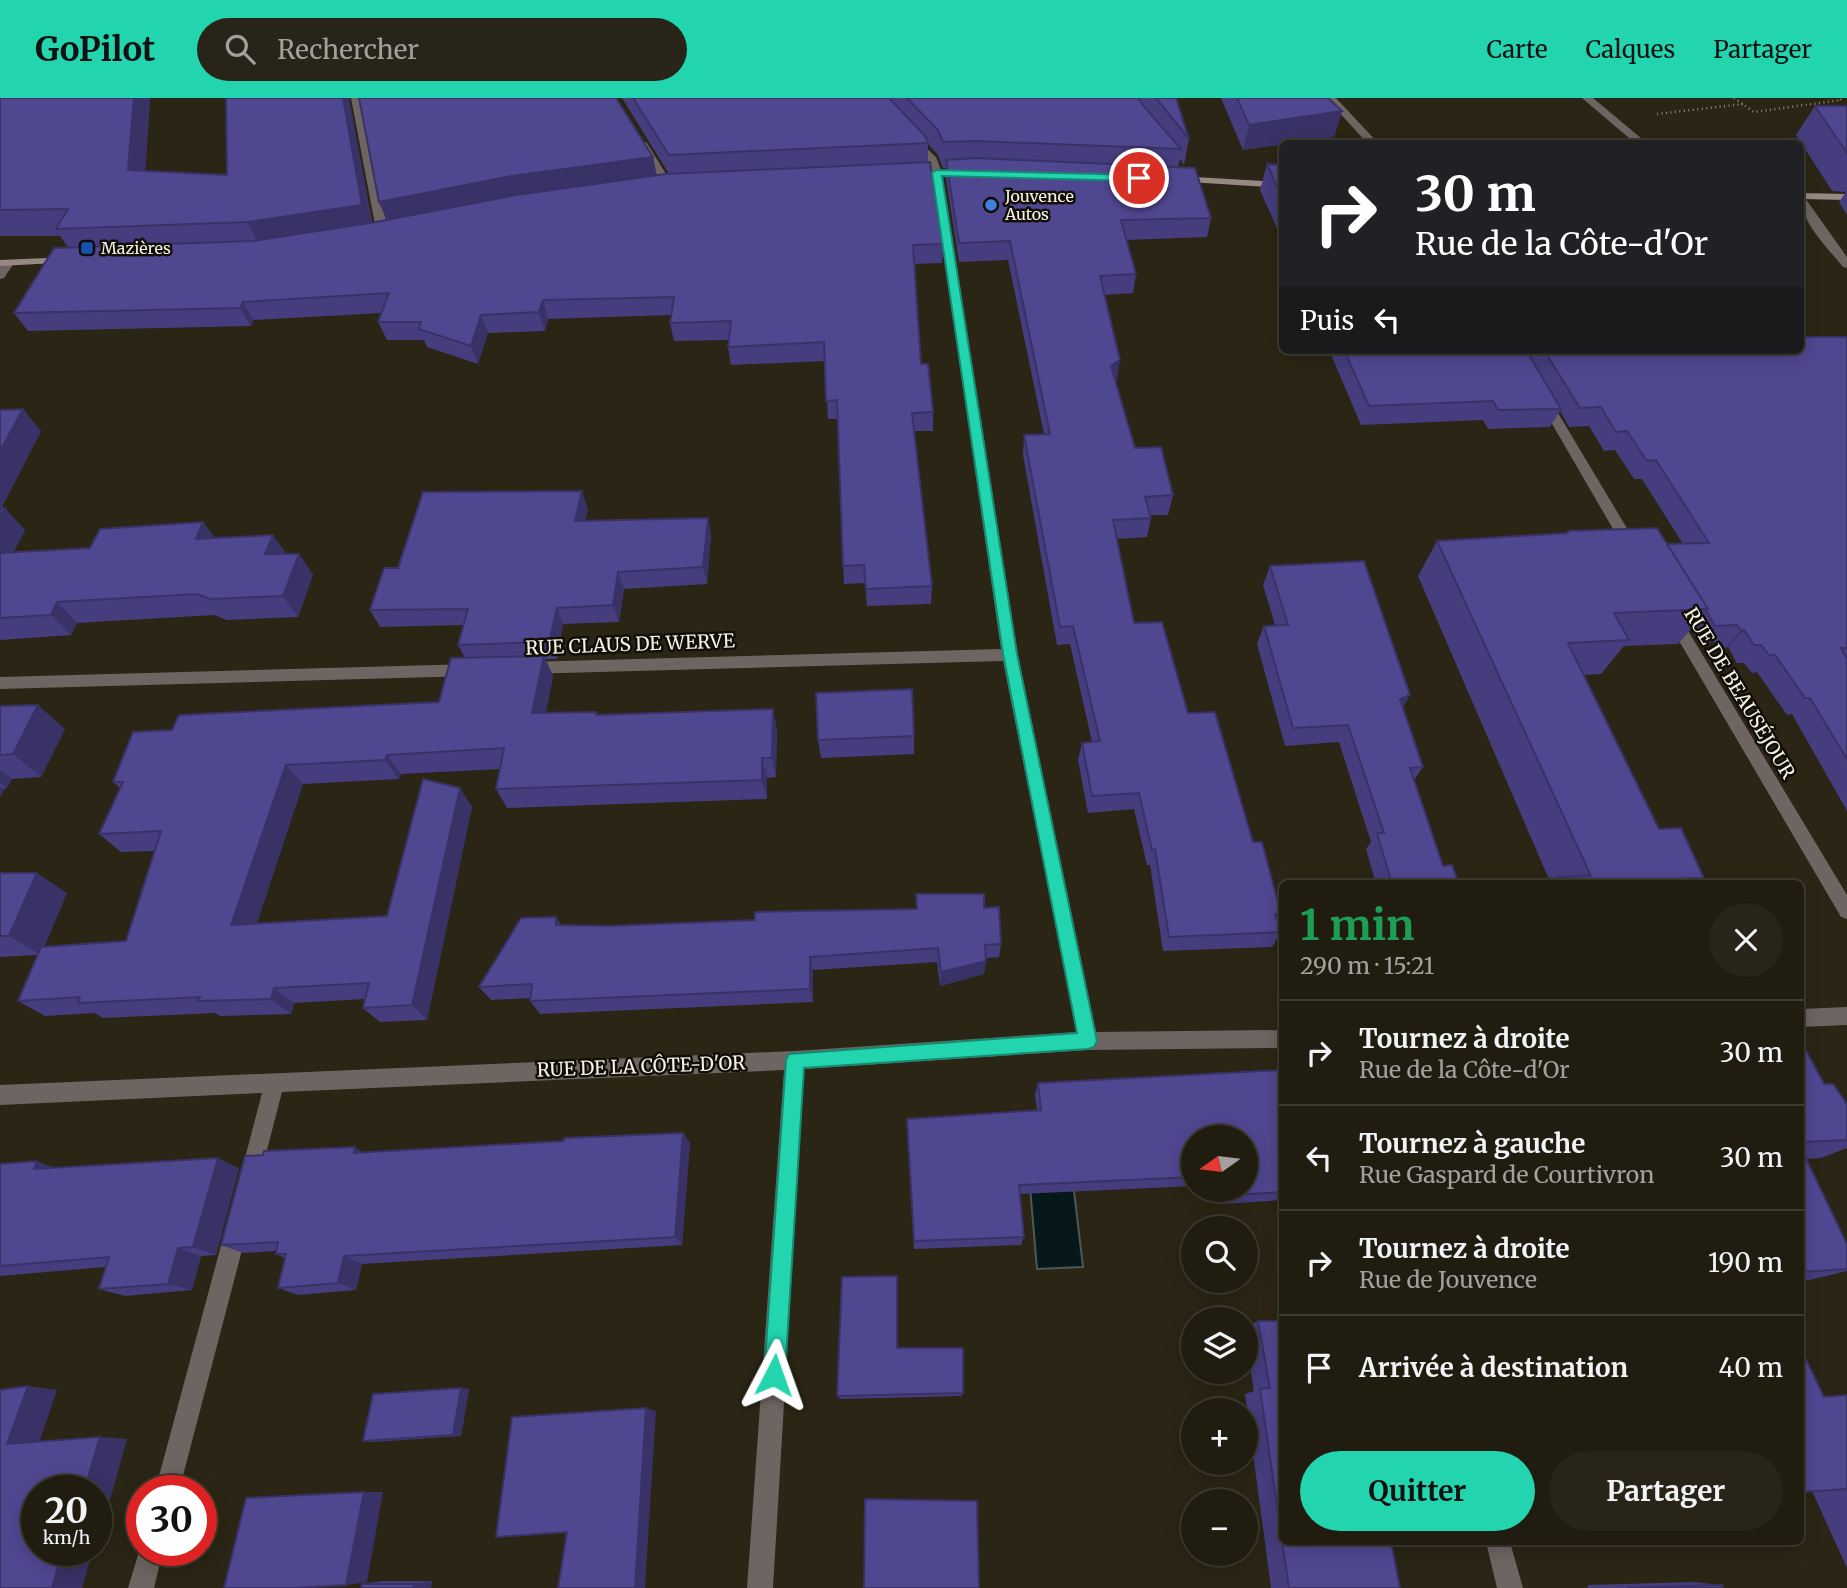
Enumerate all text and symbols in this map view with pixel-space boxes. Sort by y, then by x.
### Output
search box [197,18,687,81]
text: GoPilot [35,29,155,70]
icon: search [221,30,259,68]
text: Rechercher [277,33,419,66]
text: Carte [1486,34,1547,65]
text: Calques [1585,34,1675,65]
text: Partager [1713,34,1812,65]
pin [1109,148,1169,208]
icon: arrive [1120,159,1158,197]
text: 30 m [1415,163,1536,224]
icon: right [1300,168,1391,259]
place label: Jouvence Autos [1004,186,1074,224]
marker: Jouvence Autos [983,197,999,213]
text: Rue de la Côte-d'Or [1415,224,1708,264]
place label: Mazières [101,238,171,258]
marker: Mazières [79,240,95,256]
icon: left [1368,301,1406,339]
text: Puis [1300,304,1354,337]
street label: RUE DE BEAUSÉJOUR [1679,603,1801,784]
street label: RUE CLAUS DE WERVE [525,628,735,660]
text: 1 min [1300,899,1414,951]
button: close [1709,903,1783,977]
text: 290 m · 15:21 [1300,951,1434,980]
text: Tournez à droite [1359,1022,1570,1055]
icon: right [1300,1034,1338,1072]
text: 30 m [1720,1036,1783,1069]
street label: RUE DE LA CÔTE-D'OR [536,1050,746,1082]
text: Rue de la Côte-d'Or [1359,1055,1570,1084]
north arrow [1181,1125,1258,1202]
map controls [1181,1125,1258,1566]
text: Tournez à gauche [1359,1127,1585,1160]
icon: left [1300,1139,1338,1177]
text: 30 m [1720,1141,1783,1174]
text: Rue Gaspard de Courtivron [1359,1160,1654,1189]
button: search [1181,1216,1258,1293]
text: Tournez à droite [1359,1232,1570,1265]
icon: right [1300,1244,1338,1282]
text: 190 m [1708,1246,1783,1279]
text: Rue de Jouvence [1359,1265,1537,1294]
button: layers [1181,1307,1258,1384]
position arrow [737,1338,811,1412]
icon: arrive [1300,1349,1338,1387]
text: Arrivée à destination [1359,1351,1628,1384]
text: 40 m [1719,1351,1783,1384]
button: + [1181,1398,1258,1475]
button: Quitter [1300,1451,1535,1531]
button: Partager [1549,1451,1783,1531]
speed limit sign: 30 [126,1475,217,1566]
text: 20 [45,1489,88,1533]
button: − [1181,1489,1258,1566]
text: km/h [43,1526,90,1549]

